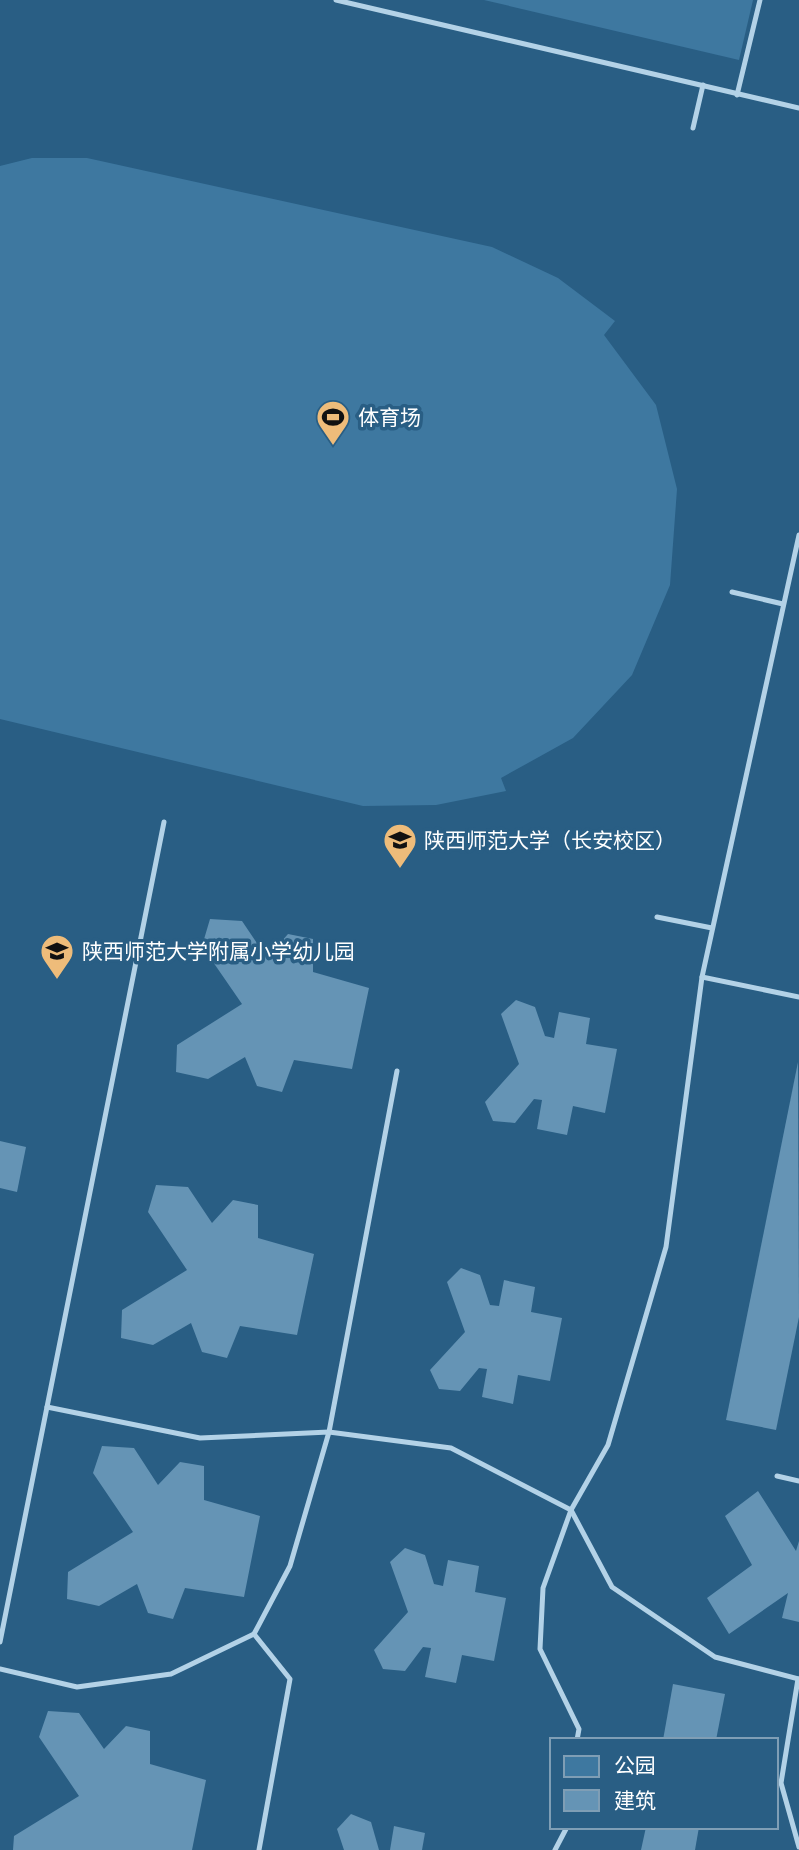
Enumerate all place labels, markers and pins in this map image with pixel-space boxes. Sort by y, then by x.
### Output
sports icon: 体育场 [314,398,352,447]
place label: 体育场 [358,405,421,430]
school or university icon: 陕西师范大学（长安校区） [381,821,419,870]
place label: 陕西师范大学（长安校区） [424,828,676,853]
school or university icon: 陕西师范大学附属小学幼儿园 [38,932,76,981]
place label: 陕西师范大学附属小学幼儿园 [82,939,355,964]

